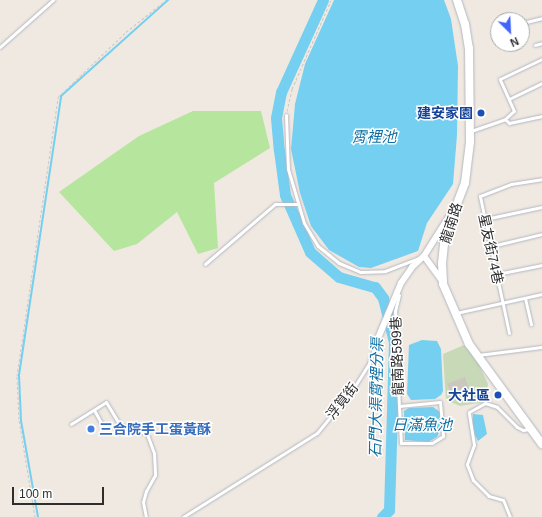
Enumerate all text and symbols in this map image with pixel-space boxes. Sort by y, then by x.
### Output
north arrow [490,12,530,52]
text: N [508,35,521,49]
place label: 建安家園 [417,105,473,121]
marker: 建安家園 [476,108,486,118]
water label: 霄裡池 [352,128,396,146]
street label: 龍南路 [437,200,465,246]
street label: 星友街74巷 [475,212,507,286]
street label: 龍南路599巷 [387,316,407,396]
water label: 石門大渠霄裡分渠 [366,338,386,458]
street label: 浮筧街 [322,379,362,423]
place label: 大社區 [448,387,490,403]
marker: 大社區 [493,390,503,400]
water label: 日滿魚池 [392,416,452,434]
place label: 三合院手工蛋黃酥 [99,421,211,437]
marker: 三合院手工蛋黃酥 [86,424,96,434]
scale bar [14,479,106,505]
text: 100 m [19,487,52,501]

